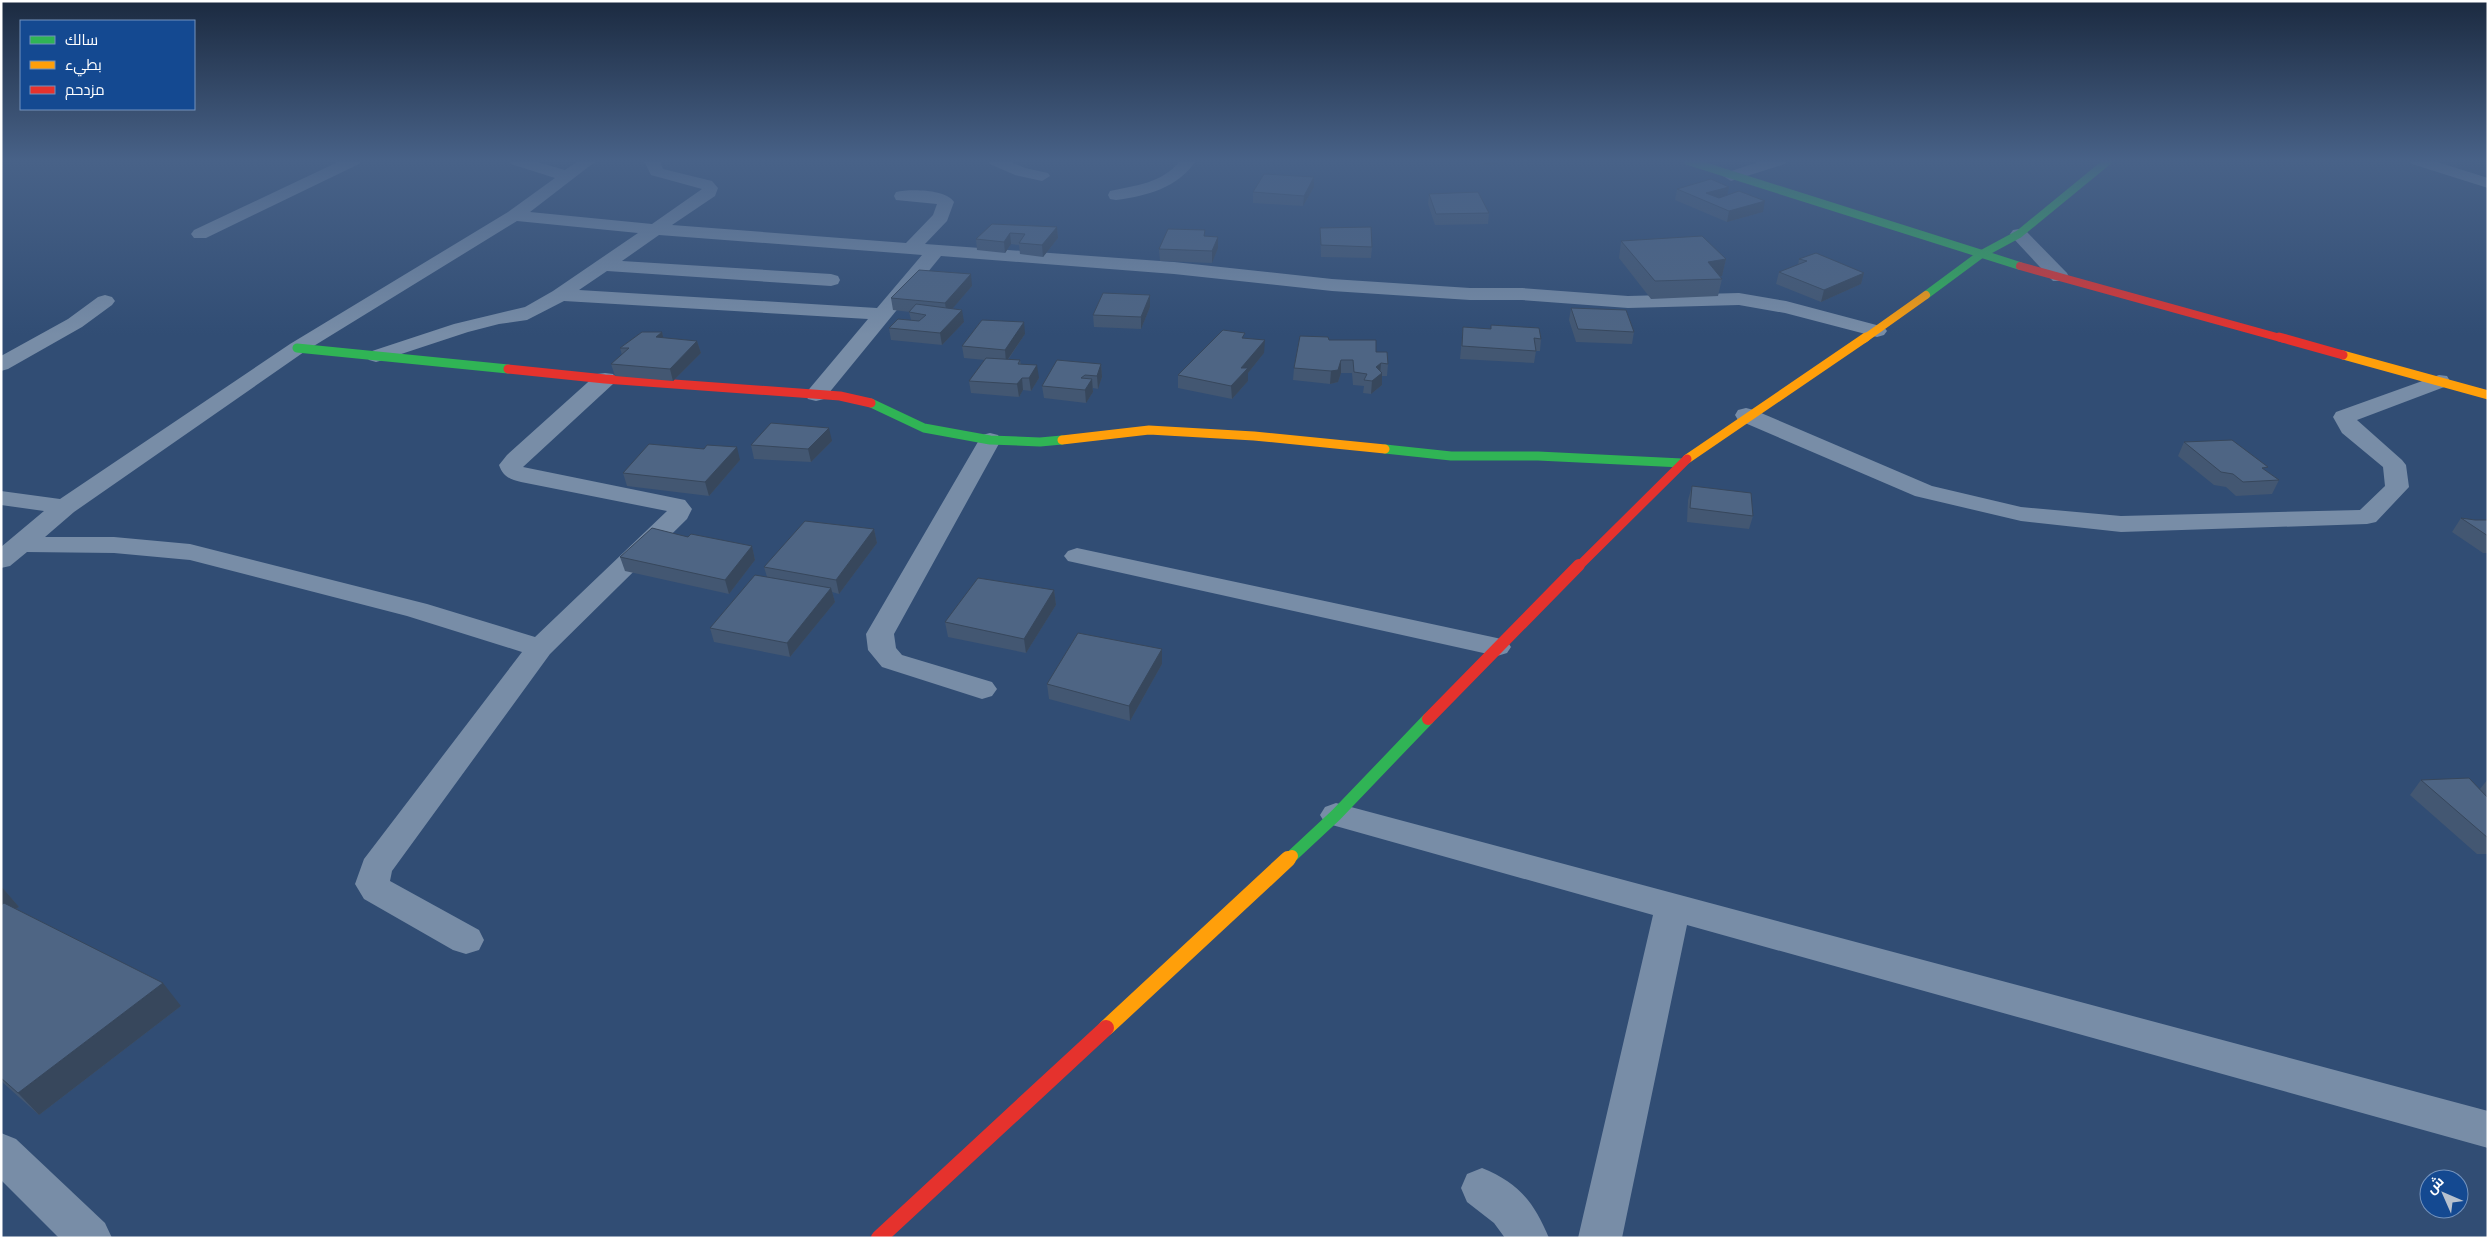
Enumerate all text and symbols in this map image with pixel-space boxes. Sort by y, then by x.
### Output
legend [20,20,195,110]
text: سالك [65,31,98,49]
text: بطيء [65,56,102,77]
text: مزدحم [65,81,105,100]
north arrow [2419,1169,2469,1219]
text: ش [2423,1173,2448,1198]

